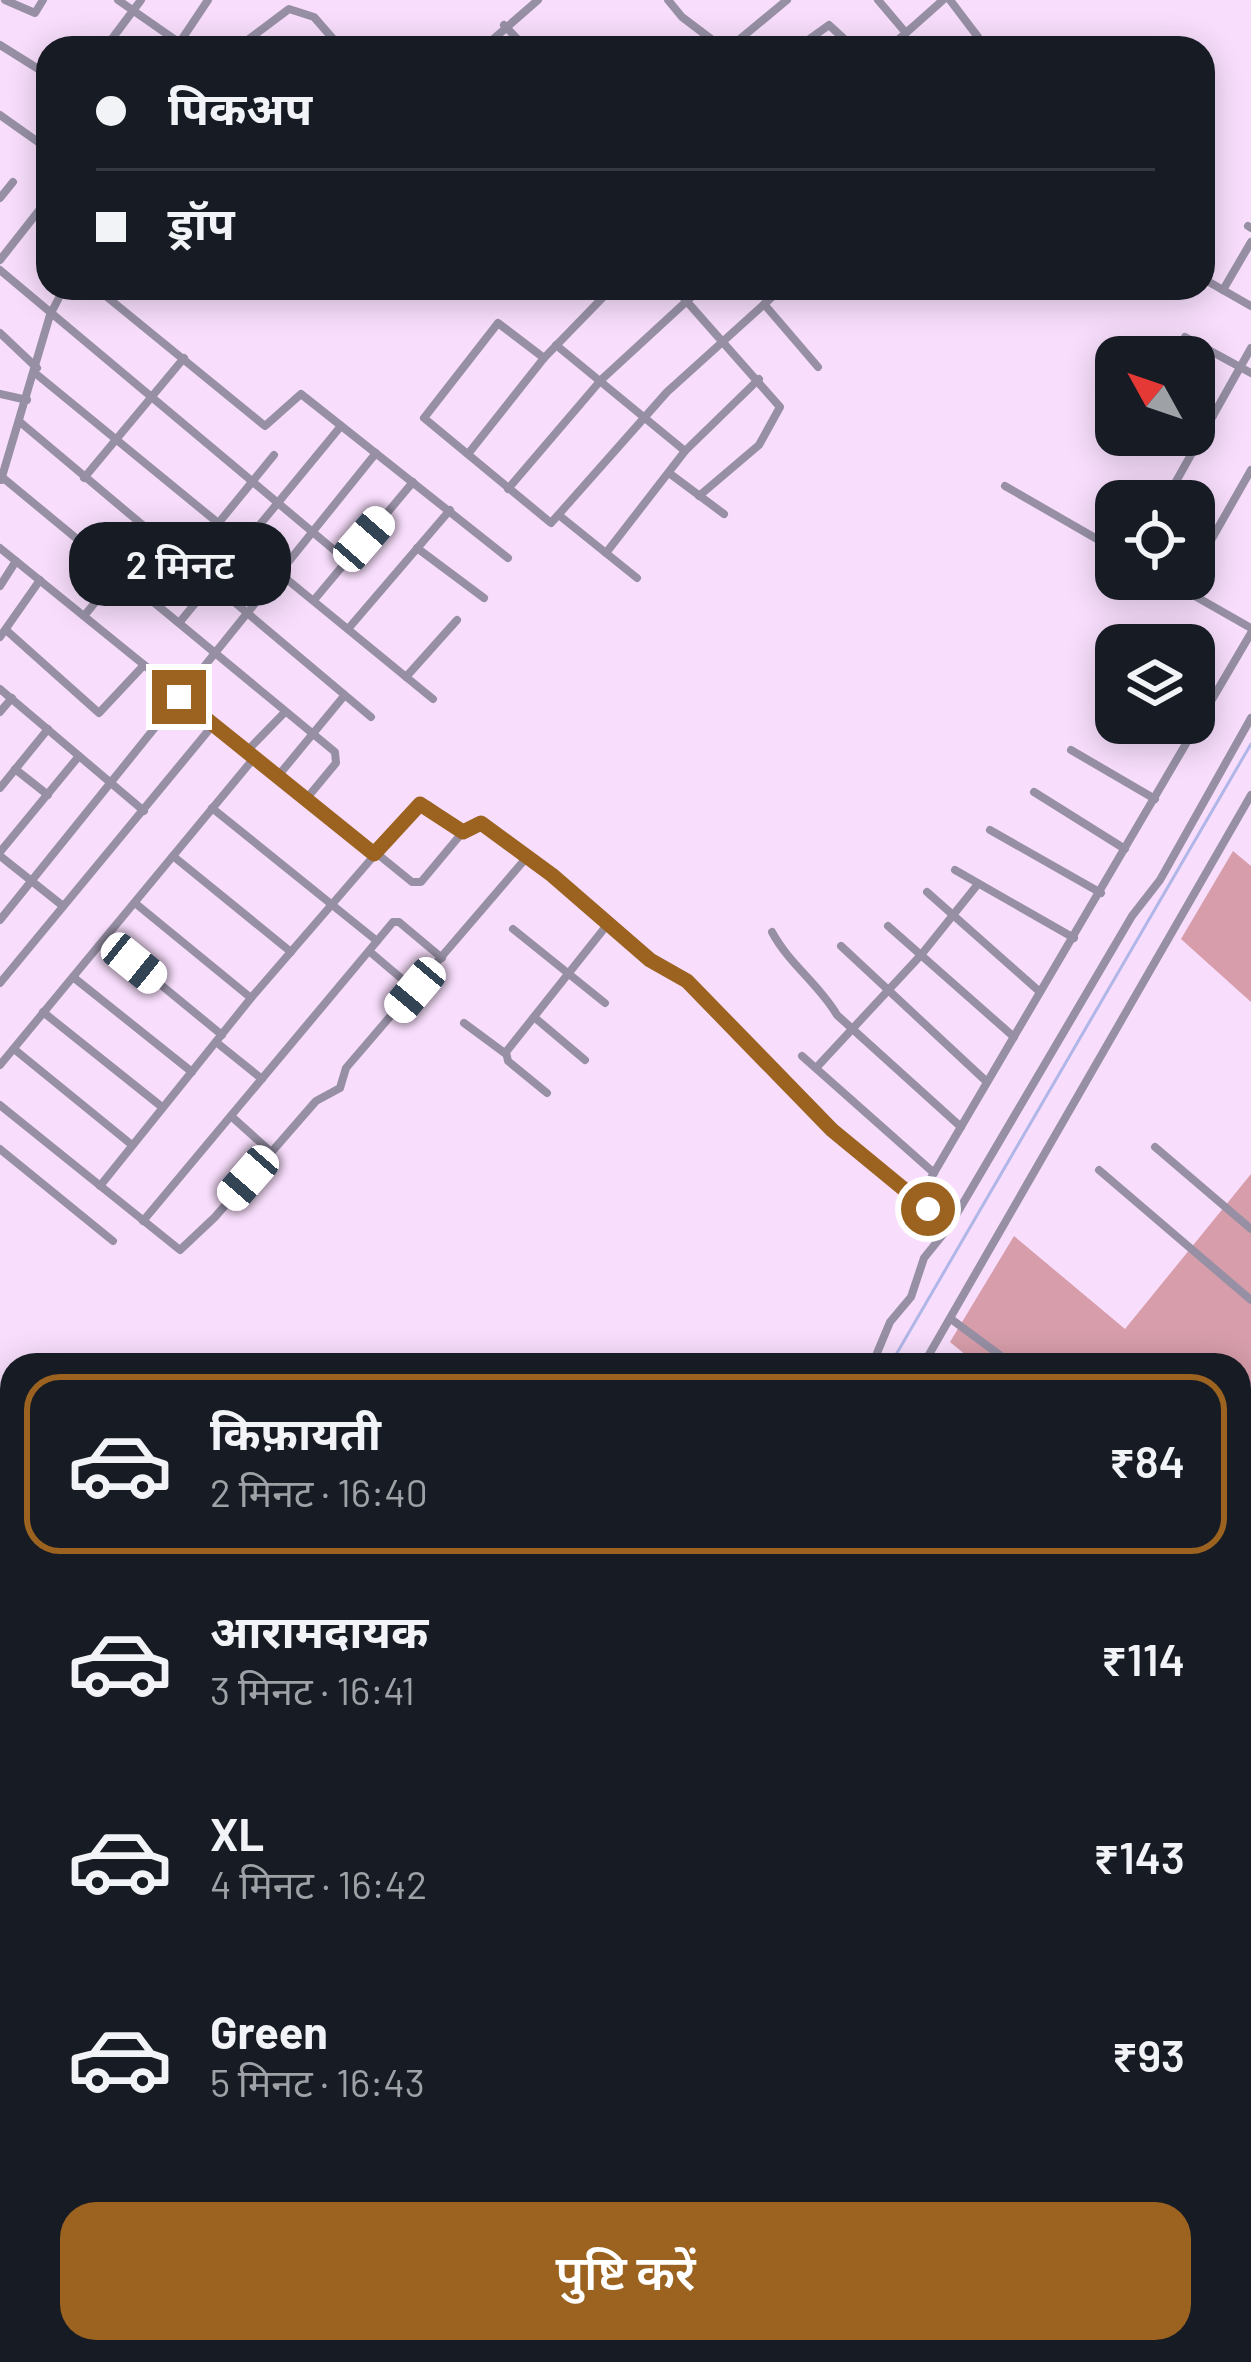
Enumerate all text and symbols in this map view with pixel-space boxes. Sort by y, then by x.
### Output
text: पिकअप [168,80,312,134]
text: ड्रॉप [168,195,235,249]
north arrow [1095,336,1215,456]
map controls [1095,336,1215,744]
button: locate [1095,480,1215,600]
car [327,500,401,578]
callout: 2 मिनट [68,523,290,607]
text: 2 मिनट [126,540,234,587]
button: layers [1095,624,1215,744]
route end [152,670,206,724]
car [95,926,173,1000]
car [378,951,452,1029]
car [211,1139,285,1217]
route start [901,1182,955,1236]
text: किफ़ायती [210,1405,381,1459]
icon: car [66,1410,174,1518]
text: ₹84 [1109,1433,1185,1487]
text: 2 मिनट · 16:40 [210,1468,428,1515]
text: आरामदायक [210,1603,428,1657]
icon: car [66,1608,174,1716]
text: ₹114 [1101,1631,1185,1685]
text: 3 मिनट · 16:41 [210,1666,415,1713]
icon: car [66,1806,174,1914]
text: XL [210,1806,264,1860]
text: ₹143 [1094,1829,1185,1883]
text: 4 मिनट · 16:42 [210,1860,427,1907]
icon: car [66,2004,174,2112]
text: Green [210,2004,328,2058]
text: ₹93 [1112,2027,1185,2081]
text: 5 मिनट · 16:43 [210,2058,425,2105]
button: पुष्टि करें [60,2202,1191,2340]

